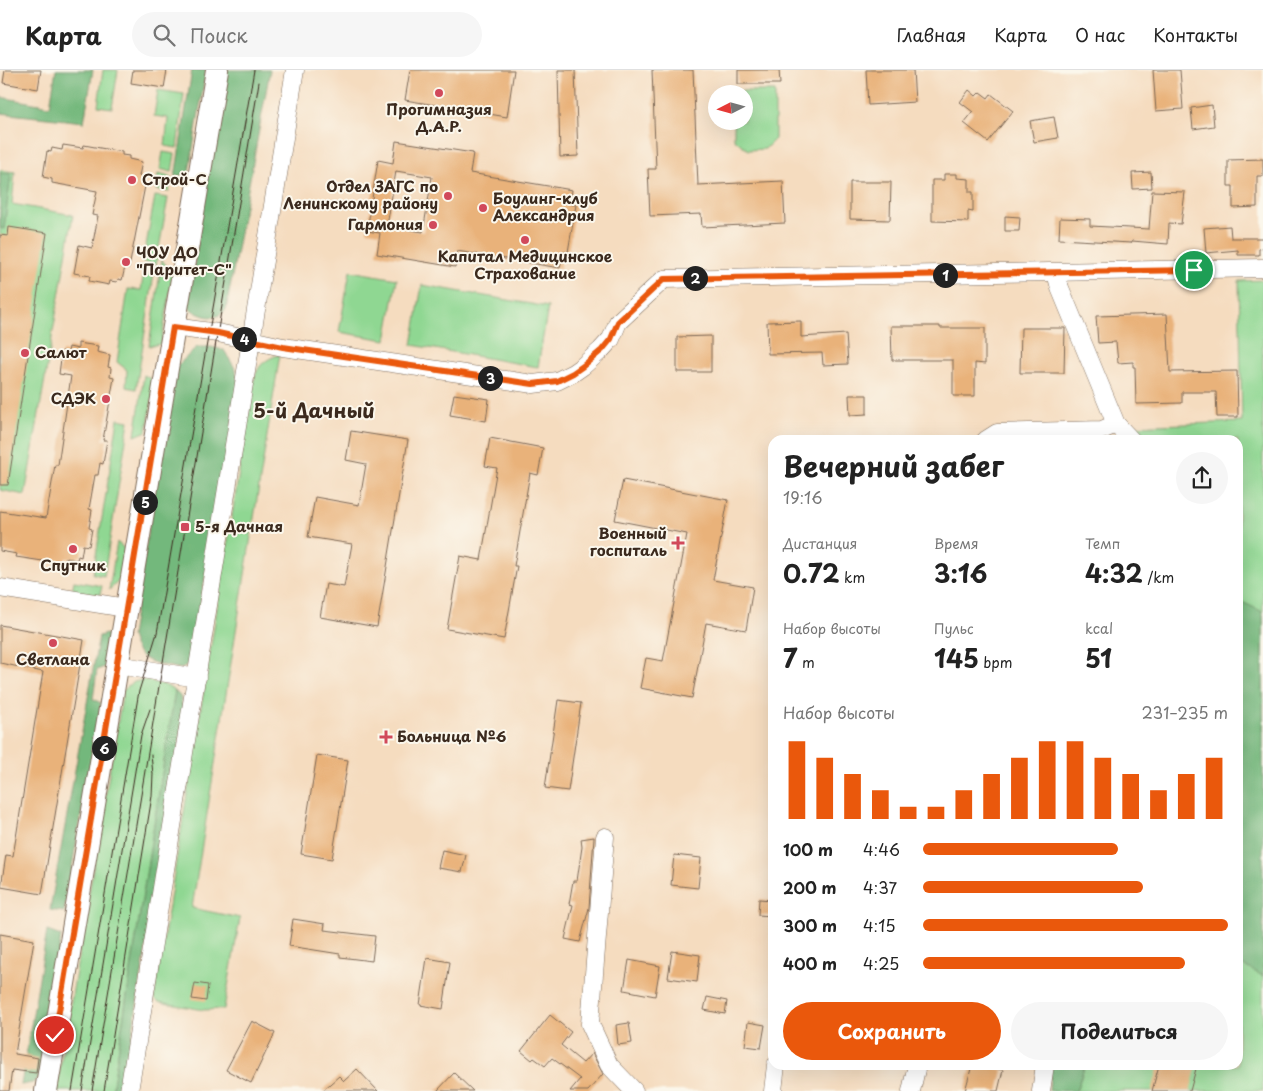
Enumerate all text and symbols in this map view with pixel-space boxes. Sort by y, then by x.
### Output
search box [132,12,482,57]
text: Карта [25,17,102,53]
icon: search [150,21,178,49]
text: Поиск [190,21,248,49]
text: Главная [897,21,966,48]
text: Карта [994,21,1047,48]
text: О нас [1075,21,1125,48]
text: Контакты [1153,21,1238,48]
north arrow [708,85,752,130]
map controls [708,85,753,130]
marker: Прогимназия Д.А.Р. [433,87,445,99]
place label: Прогимназия Д.А.Р. [386,97,492,137]
place label: Строй-С [142,167,207,190]
marker: Строй-С [126,174,138,186]
place label: Отдел ЗАГС по Ленинскому району [283,174,438,214]
place label: Боулинг-клуб Александрия [493,186,598,226]
marker: Отдел ЗАГС по Ленинскому району [442,190,454,202]
marker: Боулинг-клуб Александрия [477,202,489,214]
place label: Гармония [348,212,423,235]
marker: Гармония [427,219,439,231]
marker: Капитал Медицинское Страхование [519,234,531,246]
place label: ЧОУ ДО "Паритет-С" [136,240,232,280]
place label: Капитал Медицинское Страхование [438,244,613,284]
pin [1173,249,1215,291]
marker: ЧОУ ДО "Паритет-С" [120,256,132,268]
icon: arrive [1180,256,1208,284]
pin: 1 [932,262,958,288]
text: 1 [942,265,949,286]
pin: 2 [682,266,708,290]
text: 2 [691,268,700,289]
pin: 4 [232,326,256,352]
text: 4 [240,329,249,350]
place label: Салют [35,340,88,363]
marker: Салют [19,347,31,359]
pin: 3 [478,366,502,390]
text: 3 [486,368,495,389]
place label: СДЭК [51,386,96,409]
marker: СДЭК [100,393,112,405]
district label: 5-й Дачный [253,395,375,425]
text: Вечерний забег [783,444,1004,487]
button: share [1176,452,1228,504]
text: 19:16 [783,485,823,509]
pin: 5 [132,490,158,514]
text: 5 [141,492,150,513]
place label: 5-я Дачная [195,514,283,537]
marker: 5-я Дачная [179,521,191,533]
place label: Военный госпиталь [590,521,667,561]
text: Дистанция [783,533,857,554]
text: Время [934,533,979,554]
text: Темп [1085,533,1120,554]
marker: Военный госпиталь [671,536,685,550]
marker: Спутник [67,543,79,555]
place label: Спутник [40,553,106,576]
text: 0.72 [783,554,840,592]
text: 3:16 [934,554,987,592]
text: 4:32 [1085,554,1143,592]
text: km [840,567,865,588]
text: /km [1143,567,1174,588]
text: Набор высоты [783,618,881,639]
text: Пульс [934,618,974,639]
text: kcal [1085,618,1113,639]
marker: Светлана [47,637,59,649]
text: 7 [783,639,797,677]
text: 145 [934,639,979,677]
text: 51 [1085,639,1112,677]
place label: Светлана [16,647,91,670]
text: m [797,652,815,673]
text: bpm [979,652,1013,673]
text: Набор высоты [783,700,895,724]
text: 231–235 m [1141,700,1228,724]
place label: Больница №6 [397,724,507,747]
marker: Больница №6 [379,730,393,744]
pin: 6 [92,736,116,760]
text: 6 [100,738,109,759]
text: 100 m [783,837,833,861]
text: 4:46 [863,837,900,861]
text: 200 m [783,875,837,899]
text: 4:37 [863,875,897,899]
text: 300 m [783,913,837,937]
text: 4:15 [863,913,896,937]
text: 400 m [783,951,837,975]
text: 4:25 [863,951,899,975]
button: Сохранить [783,1002,1001,1060]
button: Поделиться [1011,1002,1228,1060]
pin [34,1014,76,1056]
icon: check [41,1021,69,1049]

